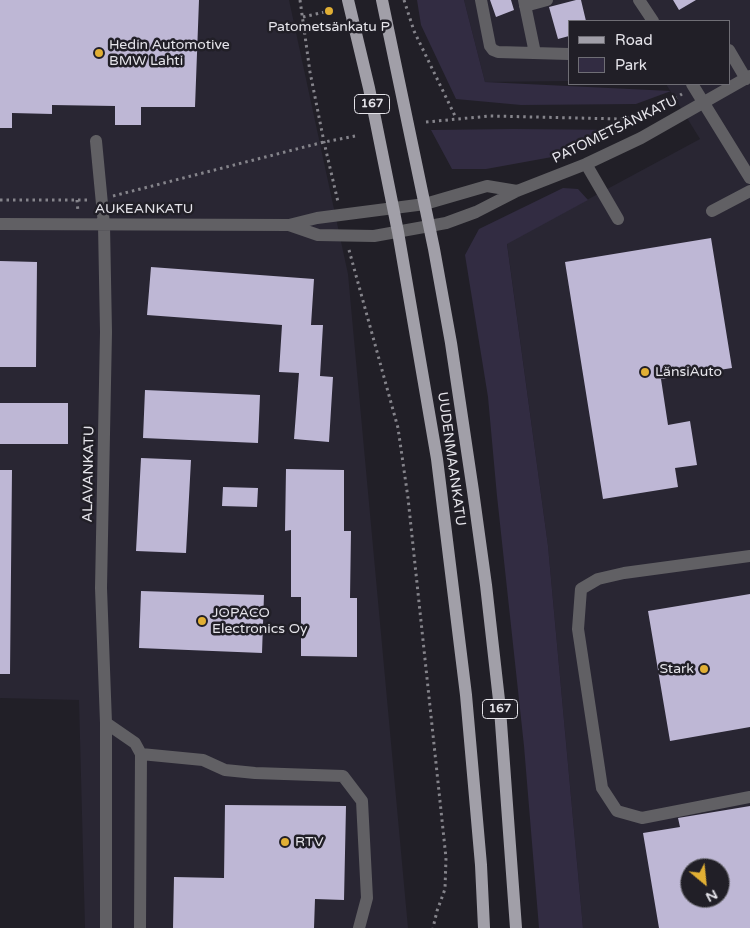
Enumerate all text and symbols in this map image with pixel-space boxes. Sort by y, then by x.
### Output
marker: Patometsänkatu P [323,5,335,17]
place label: Patometsänkatu P [268,19,390,35]
legend [568,20,730,85]
text: Road [615,31,653,49]
place label: Hedin Automotive BMW Lahti [109,37,230,70]
marker: Hedin Automotive BMW Lahti [93,47,105,59]
text: Park [615,56,647,74]
street label: PATOMETSÄNKATU [550,92,680,168]
road number: 167 [354,95,390,114]
street label: AUKEANKATU [95,201,193,217]
place label: LänsiAuto [655,364,722,380]
marker: LänsiAuto [639,366,651,378]
street label: UUDENMAANKATU [433,391,469,527]
street label: ALAVANKATU [80,426,98,522]
place label: JOPACO Electronics Oy [212,605,308,638]
marker: JOPACO Electronics Oy [196,615,208,627]
place label: Stark [659,661,694,677]
marker: Stark [698,663,710,675]
road number: 167 [482,700,518,719]
place label: RTV [295,834,324,850]
marker: RTV [279,836,291,848]
north arrow [680,858,730,908]
text: N [703,886,721,906]

